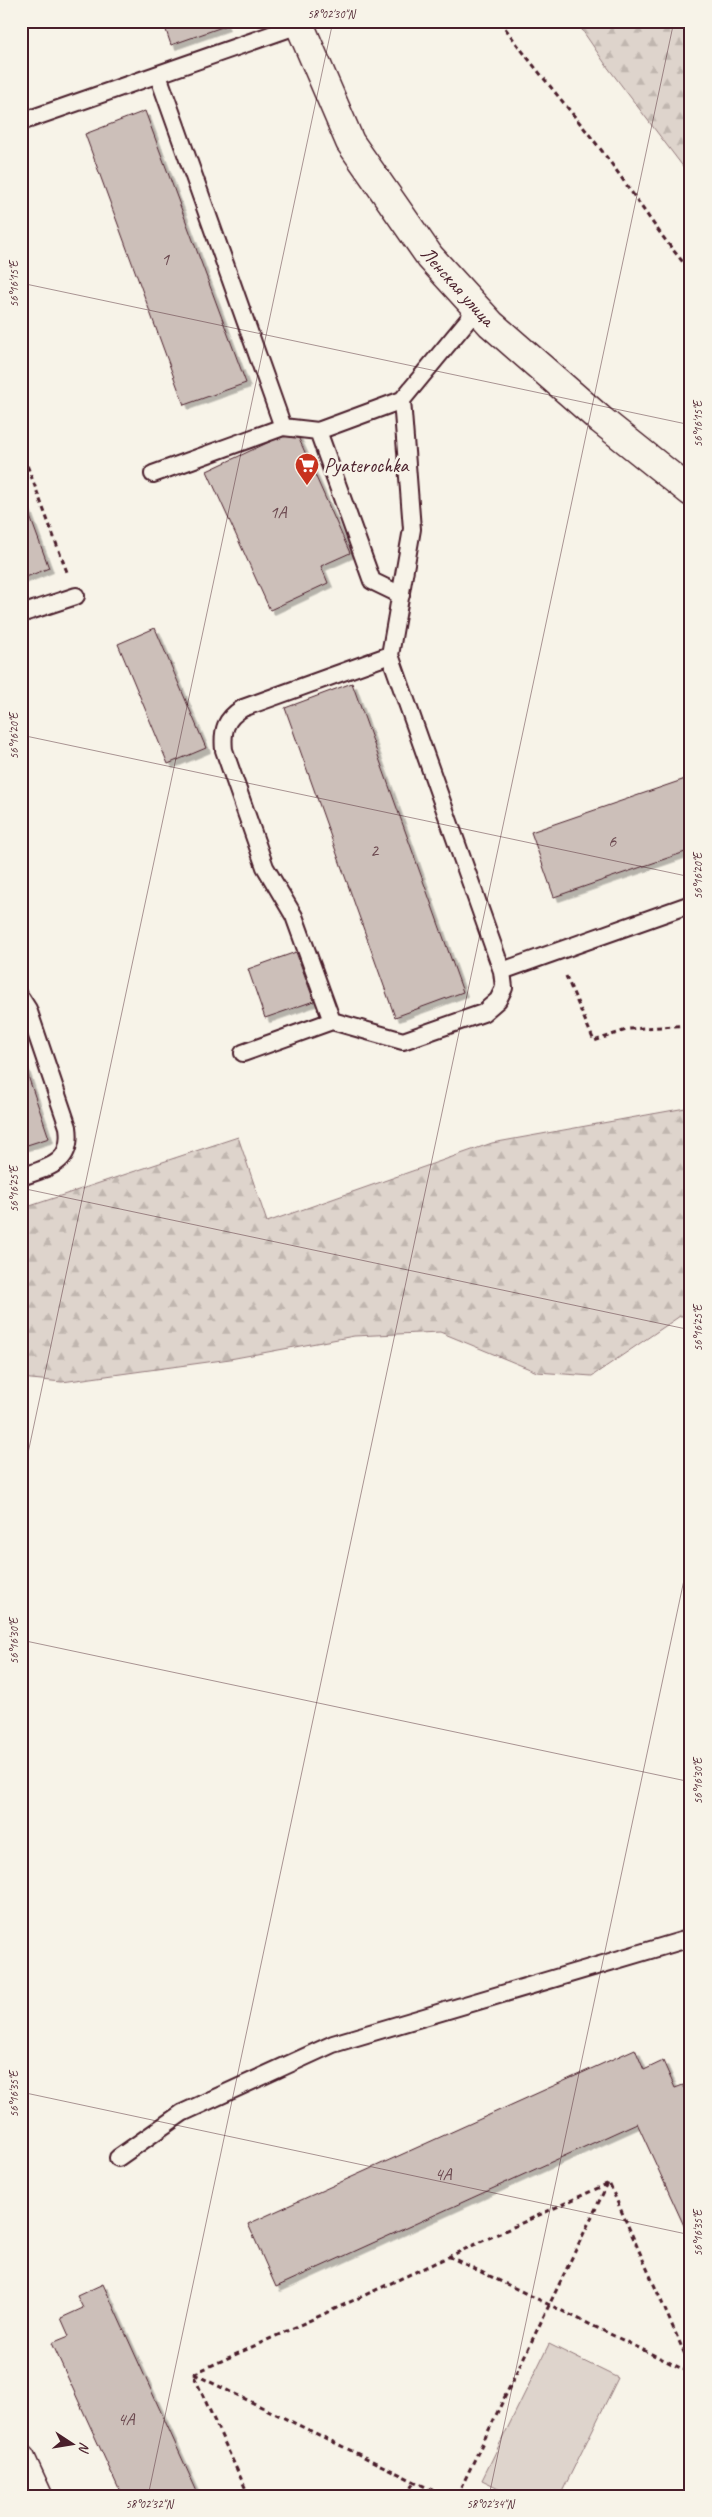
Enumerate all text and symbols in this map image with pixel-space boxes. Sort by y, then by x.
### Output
text: 58°02'30"N [307,6,356,22]
street label: Ленская улица [415,241,501,333]
house number: 1 [161,248,170,270]
text: 56°16'15"E [6,259,22,307]
text: 56°16'15"E [690,399,706,447]
supermarket icon: Pyaterochka [294,452,320,486]
place label: Pyaterochka [324,453,409,478]
house number: 1А [269,501,288,523]
text: 56°16'20"E [6,711,22,759]
house number: 6 [608,830,617,852]
house number: 2 [370,839,380,861]
text: 56°16'20"E [690,851,706,899]
text: 56°16'25"E [6,1164,22,1212]
text: 56°16'25"E [690,1303,706,1351]
text: 56°16'30"E [6,1616,22,1664]
text: 56°16'30"E [690,1756,706,1804]
text: 56°16'35"E [6,2069,22,2117]
house number: 4А [434,2163,453,2185]
text: 56°16'35"E [690,2208,706,2256]
house number: 4А [117,2408,136,2430]
north arrow [48,2420,98,2470]
text: N [75,2441,93,2455]
text: 58°02'32"N [125,2496,174,2512]
text: 58°02'34"N [466,2496,515,2512]

